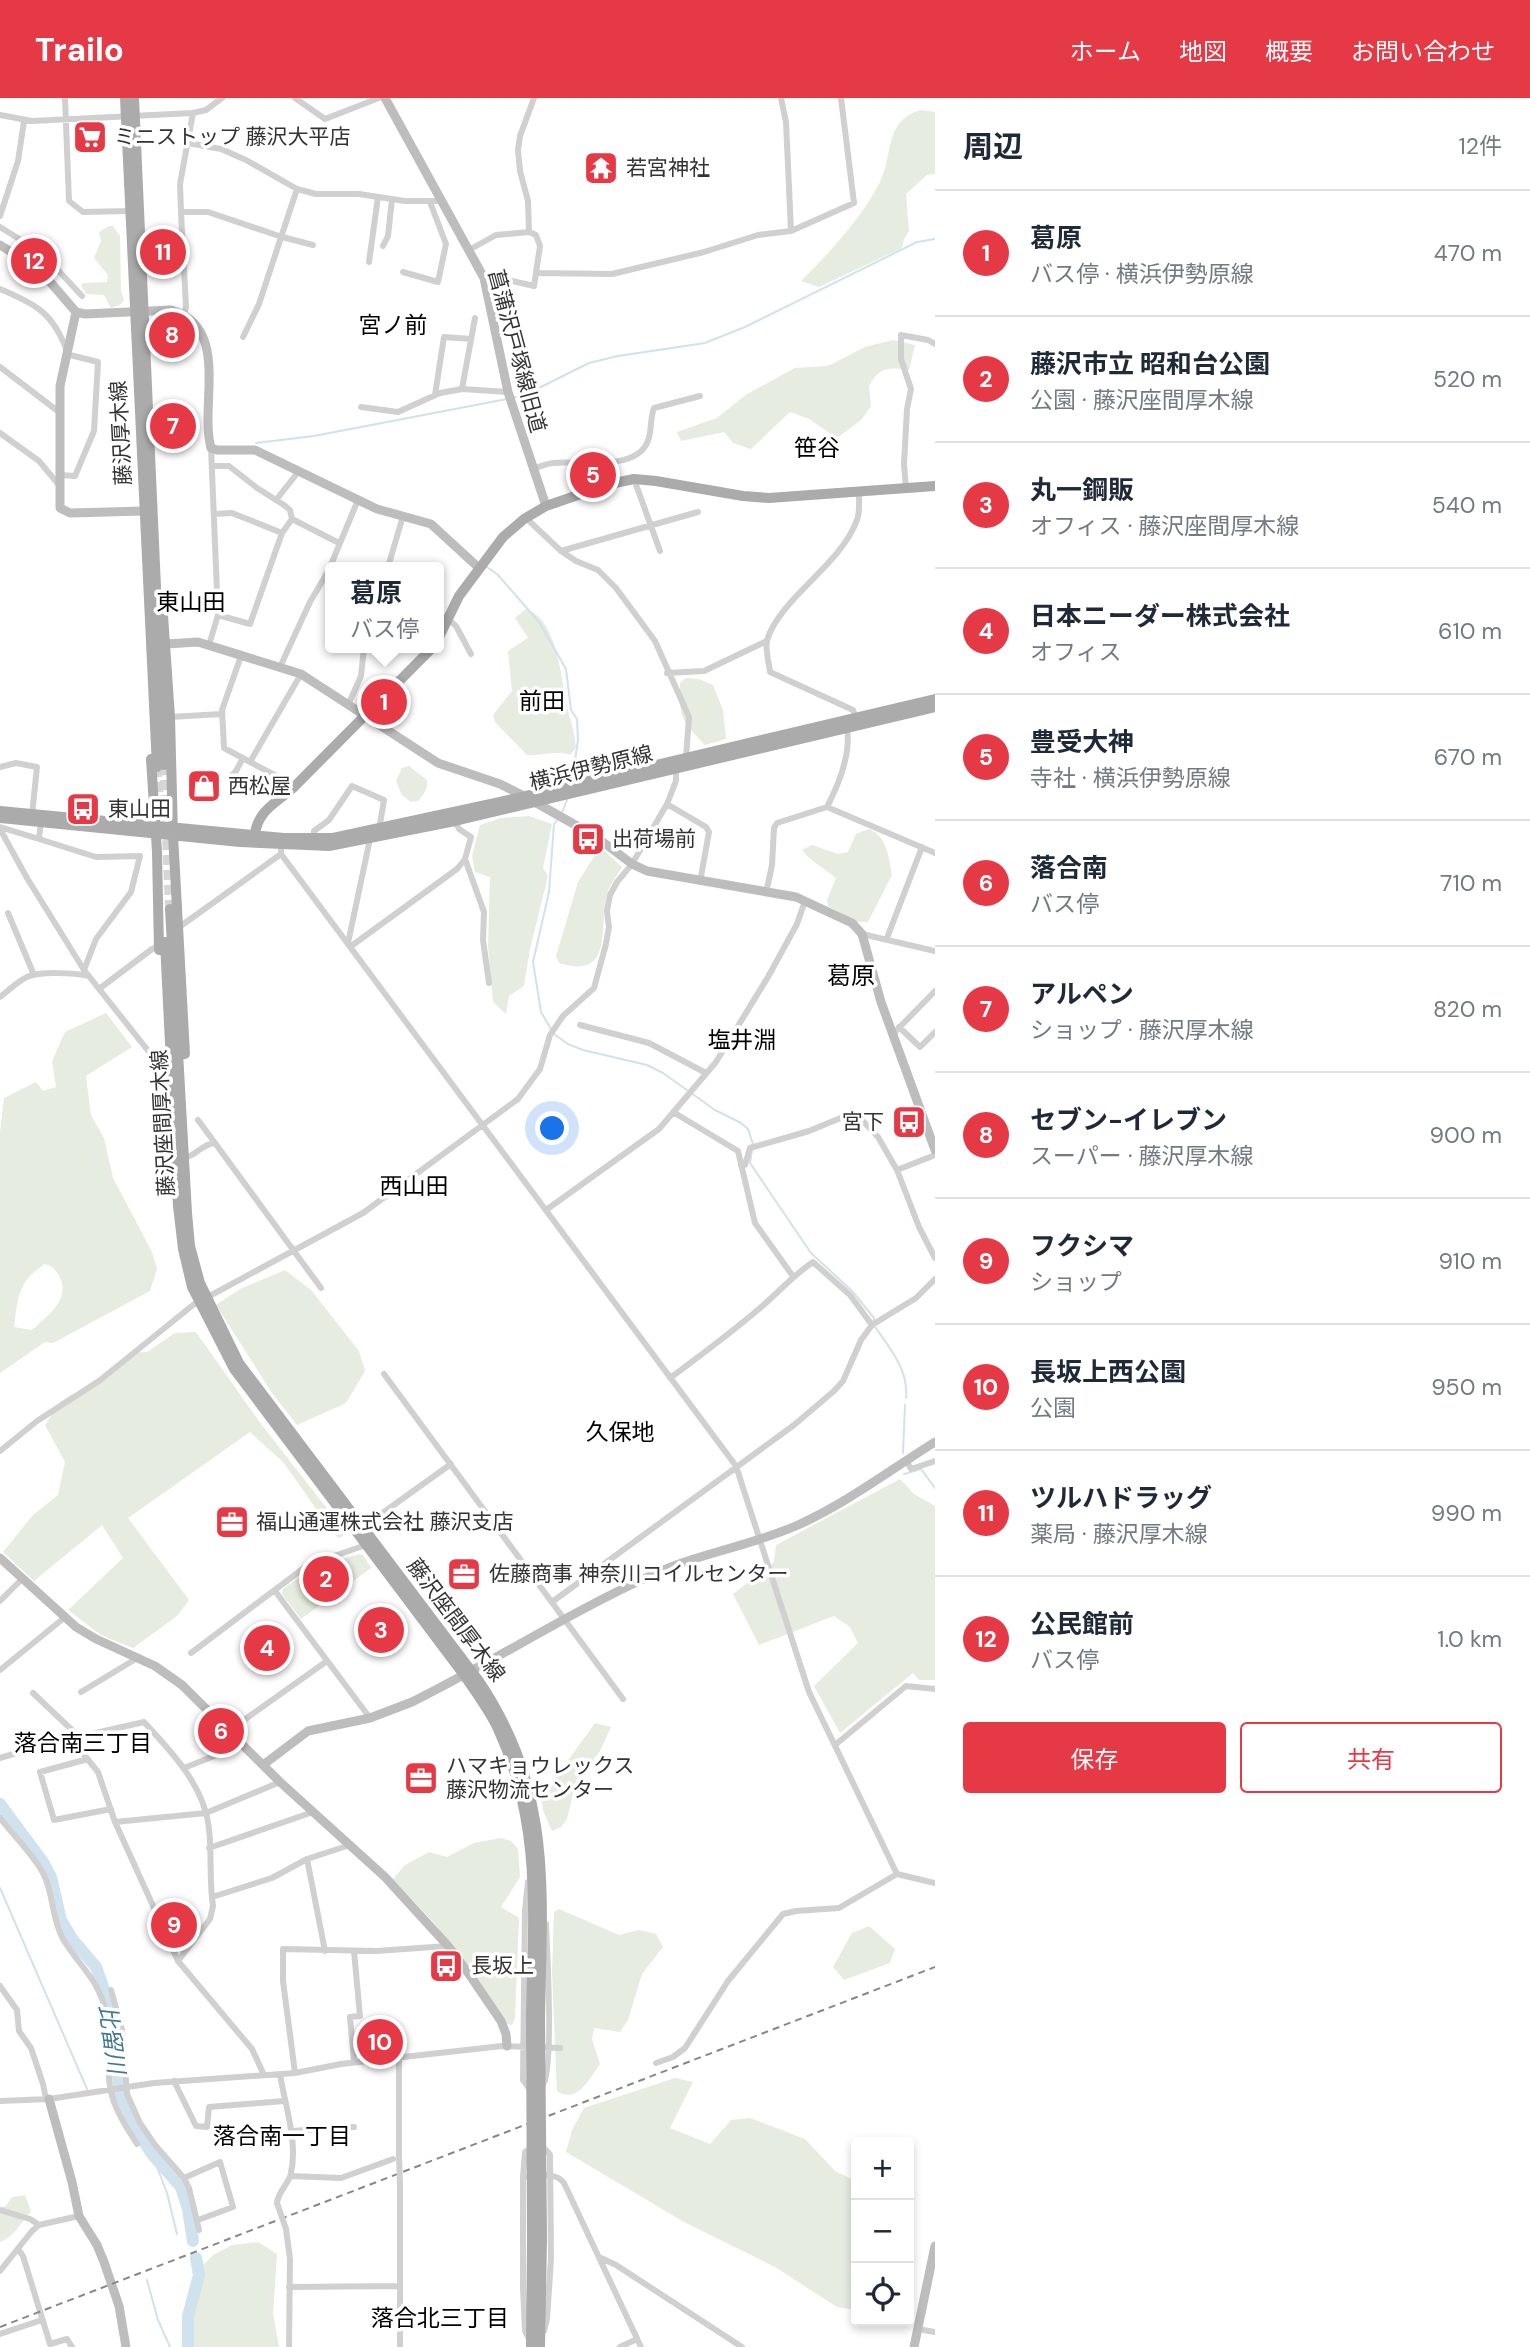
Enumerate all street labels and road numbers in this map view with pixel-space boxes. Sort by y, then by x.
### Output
street label: 菖蒲沢戸塚線旧道 [482,266,552,436]
street label: 藤沢厚木線 [104,380,138,486]
street label: 横浜伊勢原線 [526,739,656,797]
street label: 藤沢座間厚木線 [145,1049,181,1197]
street label: 藤沢座間厚木線 [401,1553,511,1687]

